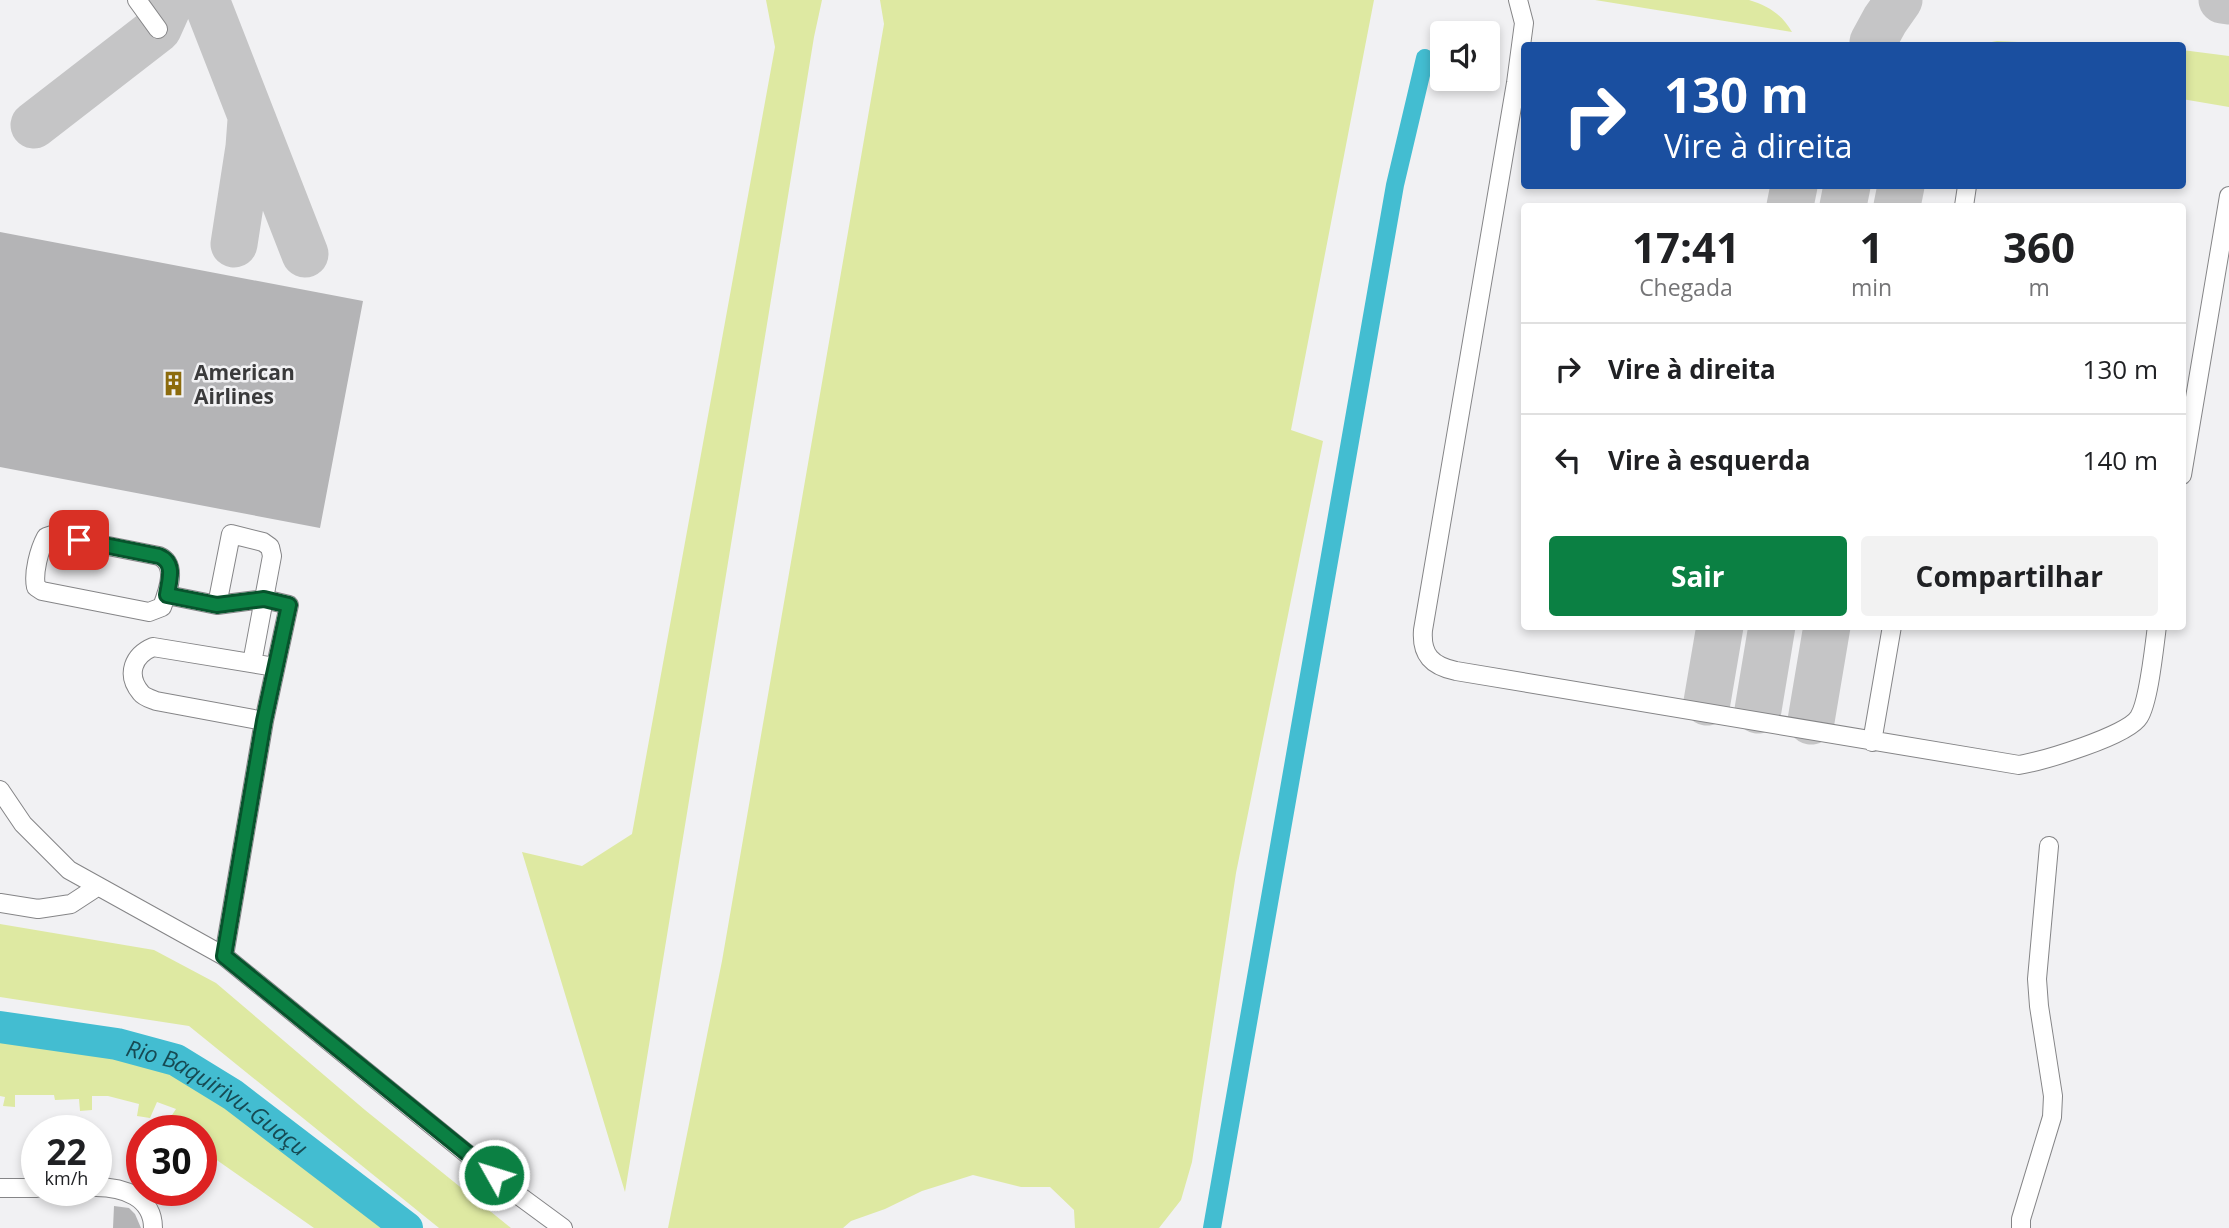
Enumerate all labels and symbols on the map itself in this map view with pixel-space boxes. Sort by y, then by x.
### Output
place label: American Airlines [194,358,295,410]
building icon: American Airlines [160,370,188,398]
pin [49,510,109,570]
water label: Rio Baquirivu-Guaçu [123,1031,315,1163]
speed limit sign: 30 [126,1115,217,1206]
position arrow [457,1138,531,1212]

